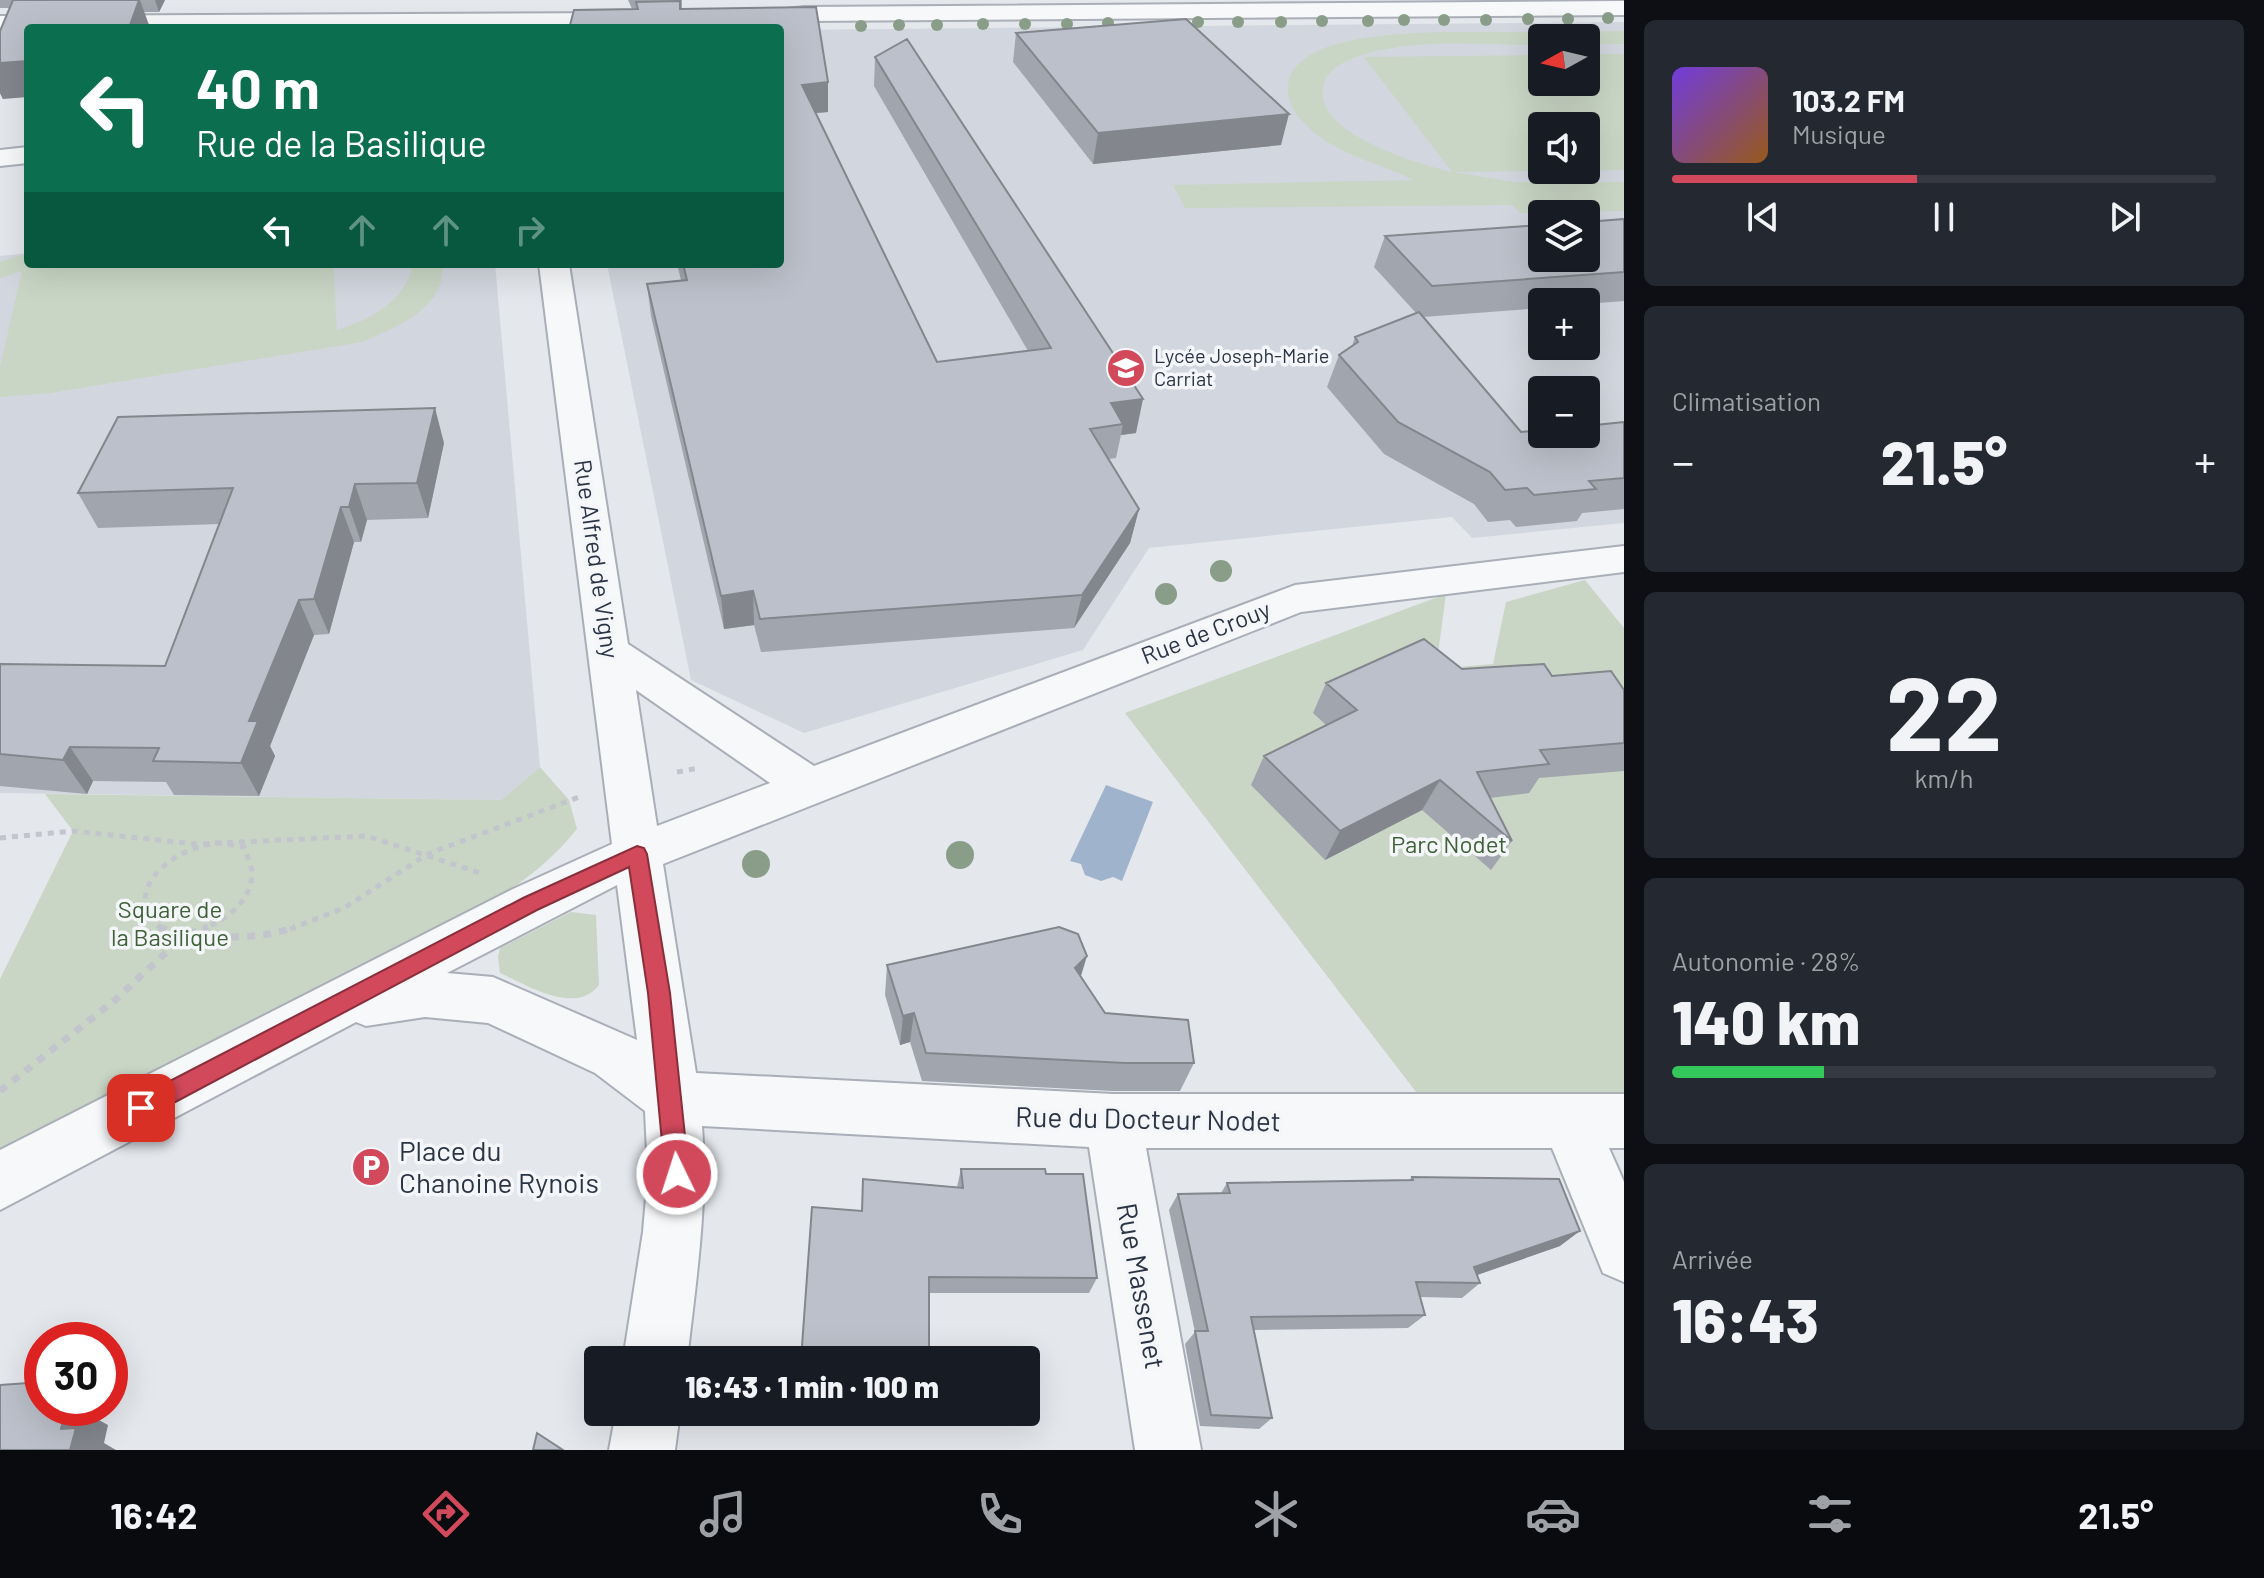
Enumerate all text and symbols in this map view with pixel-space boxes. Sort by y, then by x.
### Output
north arrow [1528,24,1600,96]
map controls [1528,24,1600,448]
text: 40 m [196,53,320,120]
icon: left [64,56,168,160]
text: 103.2 FM [1792,82,1905,118]
button: sound [1528,112,1600,184]
text: Musique [1792,118,1886,149]
text: Rue de la Basilique [196,121,487,164]
icon: previous [1741,195,1785,239]
icon: pause [1922,195,1966,239]
icon: next [2103,195,2147,239]
button: layers [1528,200,1600,272]
icon: left [256,208,300,252]
icon: ahead [340,208,384,252]
icon: ahead [424,208,468,252]
icon: right [508,208,552,252]
button: + [1528,288,1600,360]
place label: Lycée Joseph-Marie Carriat [1154,343,1329,390]
school or university icon: Lycée Joseph-Marie Carriat [1105,347,1147,389]
button: − [1528,376,1600,448]
text: Climatisation [1672,385,1821,416]
text: 21.5° [1881,425,2007,497]
text: − [1672,434,1694,487]
text: + [2194,434,2216,487]
street label: Rue Alfred de Vigny [569,457,626,660]
street label: Rue de Crouy [1137,594,1274,670]
text: 22 [1886,647,2002,772]
text: km/h [1915,762,1973,793]
park label: Parc Nodet [1391,829,1507,858]
park label: Square de la Basilique [111,894,229,951]
text: Autonomie · 28% [1672,945,1860,976]
text: 140 km [1672,985,1860,1057]
pin [107,1074,175,1142]
icon: arrive [119,1086,163,1130]
street label: Rue du Docteur Nodet [1015,1099,1281,1137]
position arrow [635,1132,719,1216]
place label: Place du Chanoine Rynois [399,1133,599,1199]
parking icon: Place du Chanoine Rynois [350,1146,392,1188]
street label: Rue Massenet [1111,1200,1173,1372]
text: Arrivée [1672,1243,1753,1274]
text: 16:43 [1672,1283,1819,1355]
speed limit sign: 30 [24,1322,128,1426]
text: 16:43 · 1 min · 100 m [685,1368,939,1404]
icon: directions [418,1486,474,1542]
icon: music [695,1486,751,1542]
icon: phone [972,1486,1028,1542]
icon: climate [1248,1486,1304,1542]
icon: car [1525,1486,1581,1542]
icon: filters [1802,1486,1858,1542]
text: 16:42 [110,1493,197,1536]
text: 21.5° [2078,1493,2154,1536]

